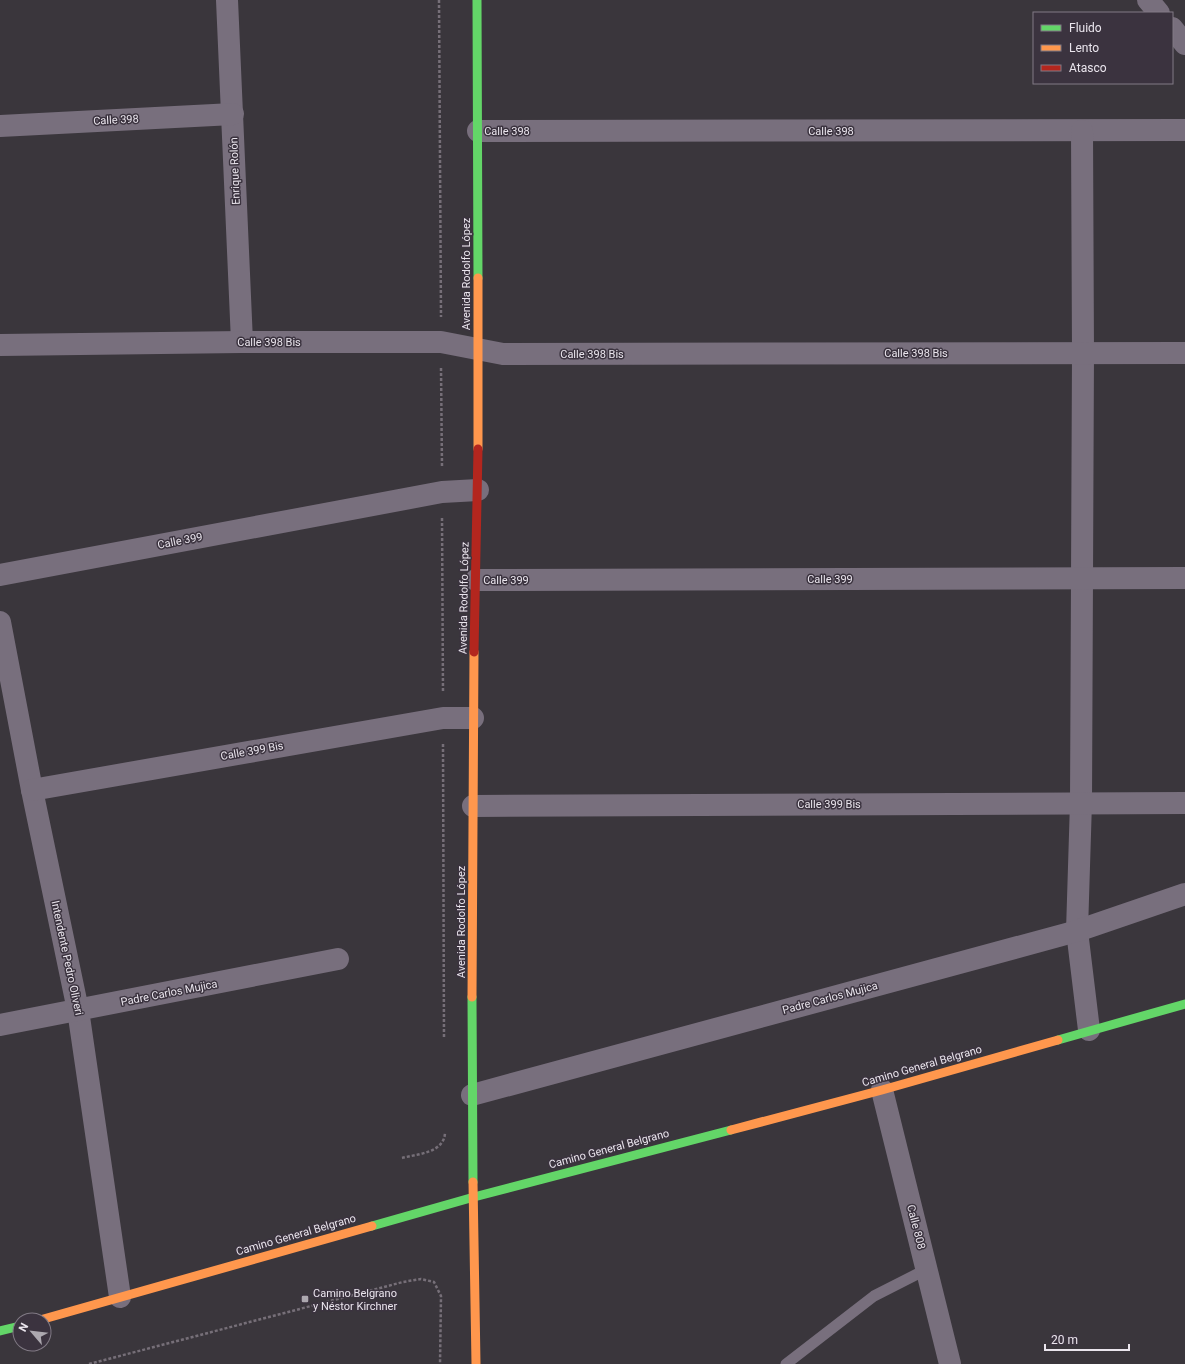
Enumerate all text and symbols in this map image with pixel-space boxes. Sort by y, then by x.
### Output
legend [1033,12,1173,84]
text: Fluido [1069,21,1102,35]
text: Lento [1069,41,1099,55]
text: Atasco [1069,61,1107,75]
street label: Calle 398 [93,112,139,128]
street label: Calle 398 [484,125,530,138]
street label: Calle 398 [808,125,854,138]
street label: Enrique Rolón [227,137,243,205]
street label: Avenida Rodolfo López [460,217,473,330]
street label: Calle 398 Bis [237,336,301,349]
street label: Calle 398 Bis [884,347,948,360]
street label: Calle 398 Bis [560,348,624,361]
street label: Calle 399 [156,530,204,552]
street label: Avenida Rodolfo López [457,541,471,654]
street label: Calle 399 [807,573,853,586]
street label: Calle 399 [483,574,529,587]
street label: Calle 399 Bis [220,739,285,763]
street label: Calle 399 Bis [797,798,861,811]
street label: Avenida Rodolfo López [455,865,468,978]
street label: Intendente Pedro Oliveri [49,900,85,1016]
street label: Padre Carlos Mujica [120,977,218,1009]
street label: Padre Carlos Mujica [781,979,879,1017]
street label: Camino General Belgrano [861,1043,983,1089]
street label: Camino General Belgrano [547,1127,671,1171]
street label: Calle 808 [904,1203,928,1251]
street label: Camino General Belgrano [235,1212,357,1258]
place label: Camino Belgrano y Néstor Kirchner [313,1287,397,1313]
marker: Camino Belgrano y Néstor Kirchner [300,1294,310,1304]
north arrow [12,1312,52,1352]
text: N [16,1321,31,1334]
scale bar [1045,1326,1129,1352]
text: 20 m [1051,1333,1078,1347]

